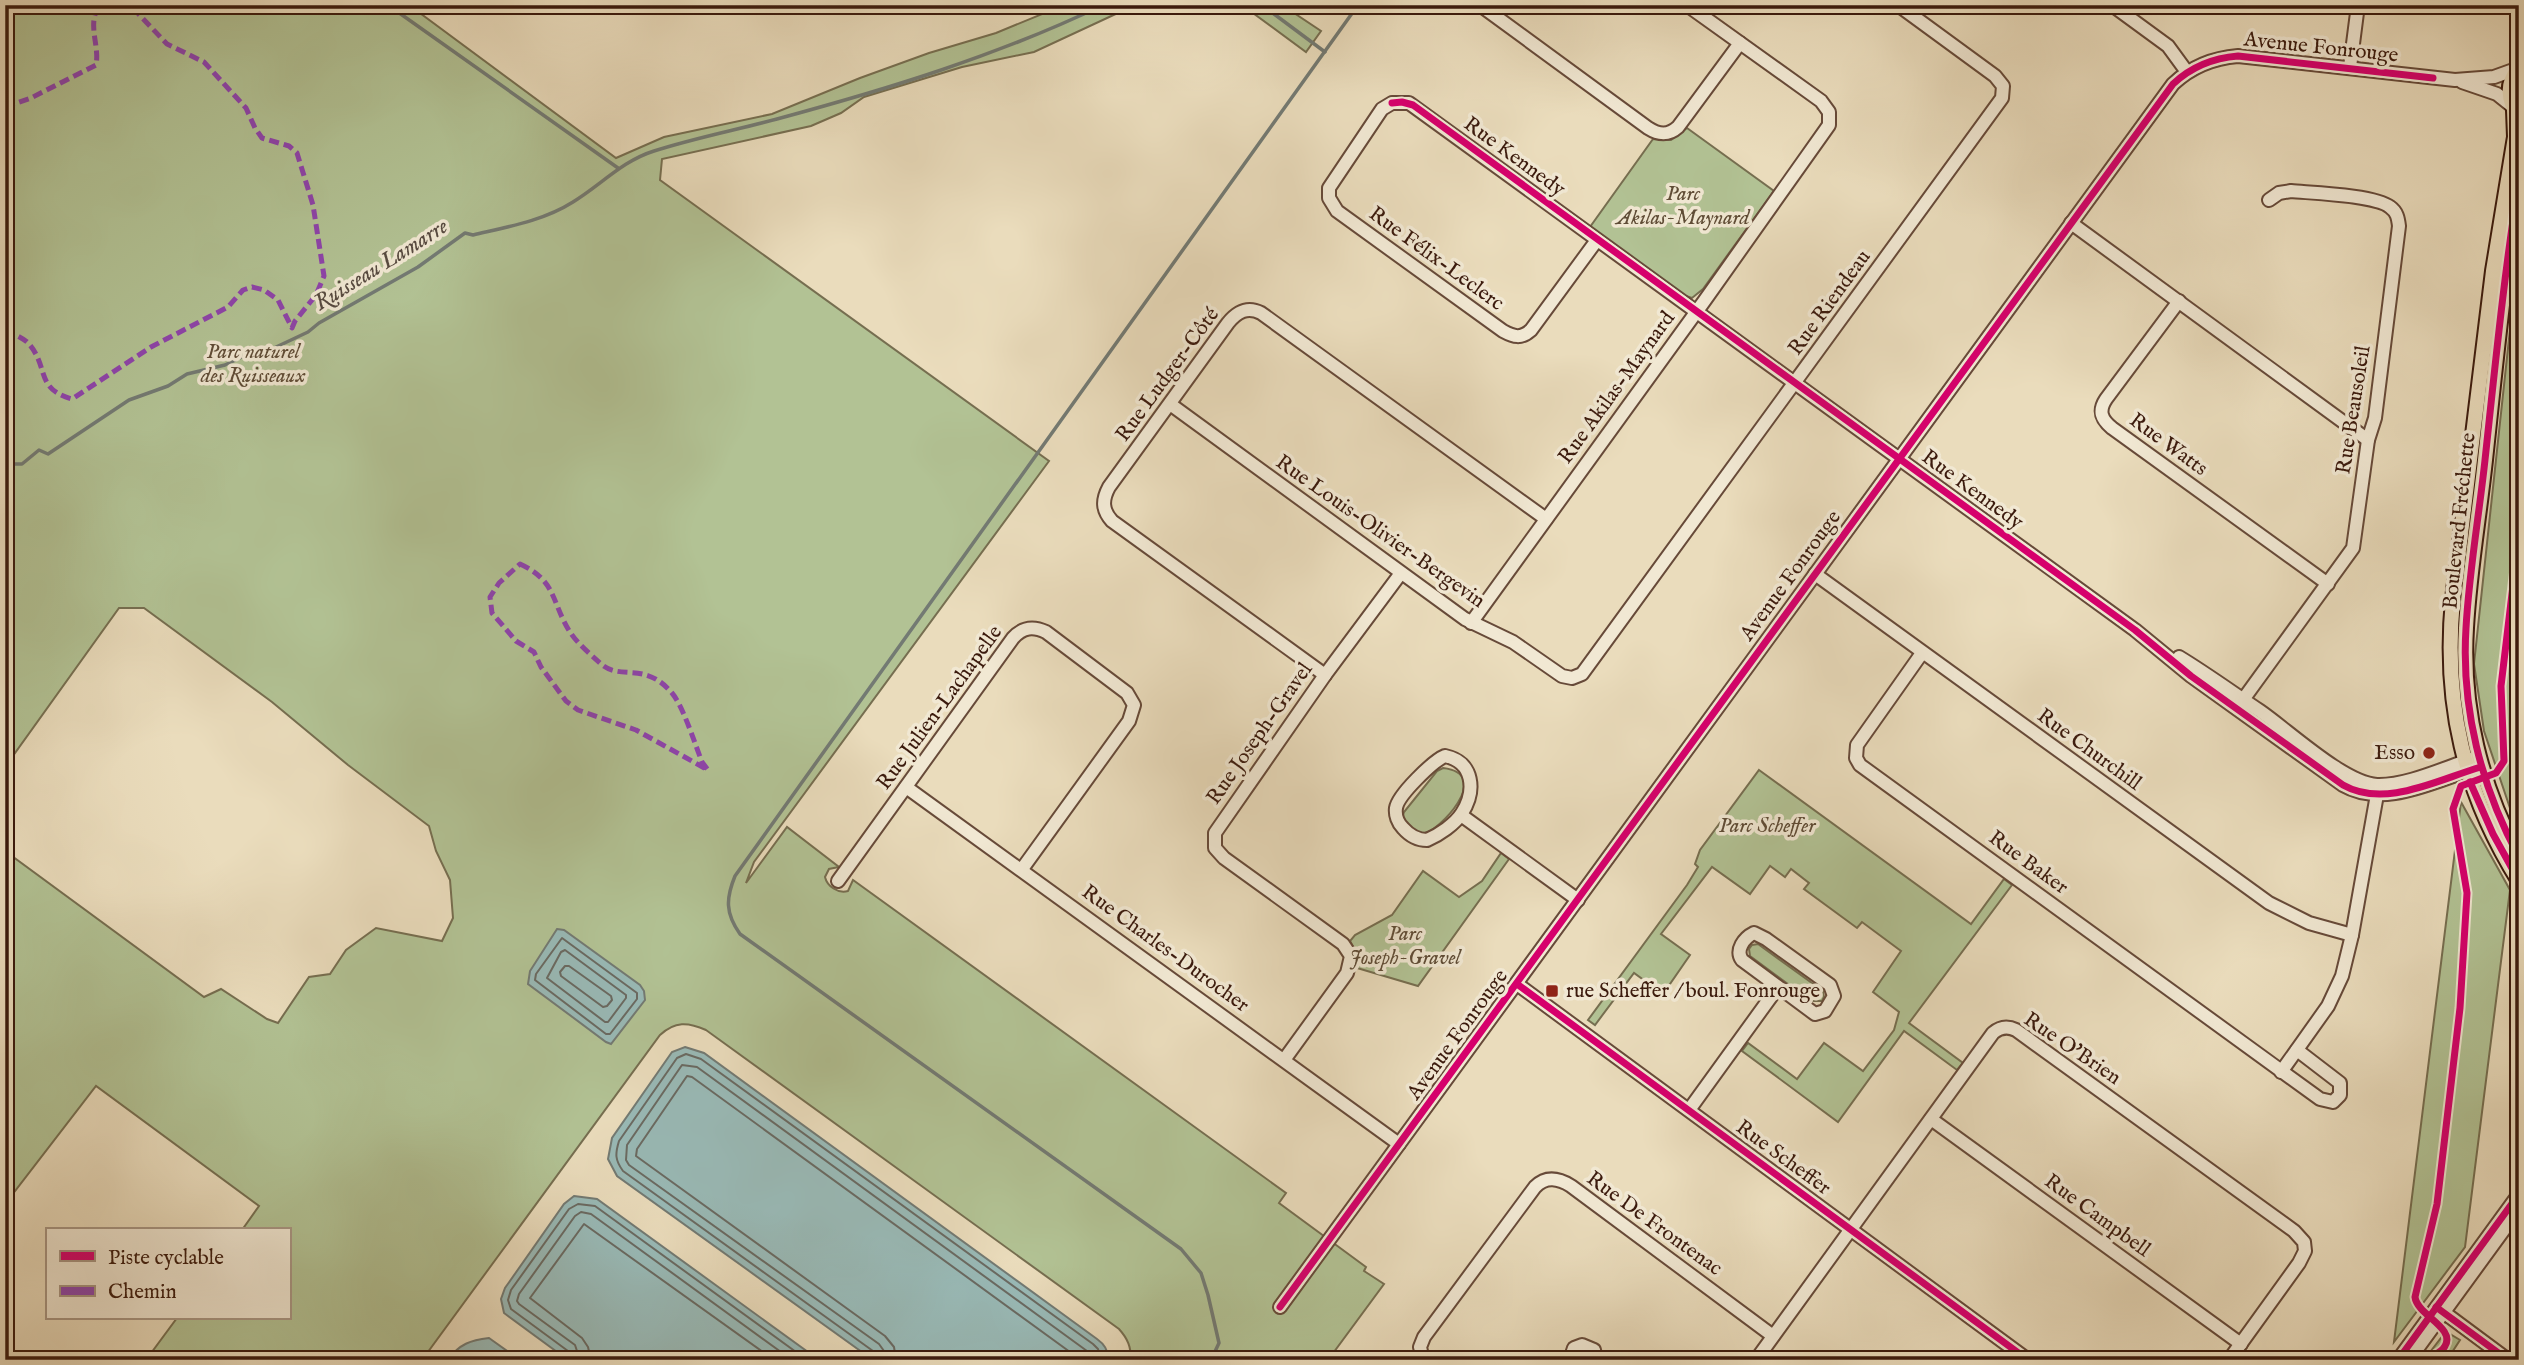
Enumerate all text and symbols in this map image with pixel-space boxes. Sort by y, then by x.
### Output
street label: Avenue Fonrouge [2241,26,2400,70]
street label: Rue Kennedy [1458,111,1571,203]
park label: Parc Akilas-Maynard [1615,181,1752,232]
street label: Rue Félix-Leclerc [1363,201,1509,317]
water label: Ruisseau Lamarre [308,212,454,318]
street label: Rue Riendeau [1783,245,1877,361]
street label: Rue Ludger-Côté [1110,302,1226,448]
street label: Rue Akilas-Maynard [1553,306,1682,470]
park label: Parc naturel des Ruisseaux [200,339,306,390]
street label: Rue Beausoleil [2331,344,2378,476]
street label: Rue Watts [2123,407,2213,483]
street label: Boulevard Fréchette [2437,431,2483,611]
street label: Rue Kennedy [1916,444,2029,536]
street label: Rue Louis-Olivier-Bergevin [1270,449,1490,615]
street label: Avenue Fonrouge [1734,505,1848,648]
street label: Rue Julien-Lachapelle [871,620,1009,796]
street label: Rue Joseph-Gravel [1201,657,1319,810]
street label: Rue Churchill [2031,703,2147,797]
place label: Esso [2374,740,2415,767]
marker: Esso [2421,745,2437,761]
park label: Parc Scheffer [1719,813,1816,840]
street label: Rue Baker [1983,825,2074,901]
street label: Rue Charles-Durocher [1076,879,1254,1019]
park label: Parc Joseph-Gravel [1350,921,1463,972]
street label: Avenue Fonrouge [1401,964,1515,1107]
place label: rue Scheffer / boul. Fonrouge [1566,978,1821,1005]
marker: rue Scheffer / boul. Fonrouge [1544,983,1560,999]
street label: Rue O'Brien [2018,1006,2126,1092]
street label: Rue Scheffer [1730,1114,1836,1202]
street label: Rue De Frontenac [1581,1166,1727,1282]
street label: Rue Campbell [2038,1168,2156,1264]
legend [46,1228,290,1320]
text: Piste cyclable [108,1245,224,1272]
text: Chemin [108,1279,177,1306]

